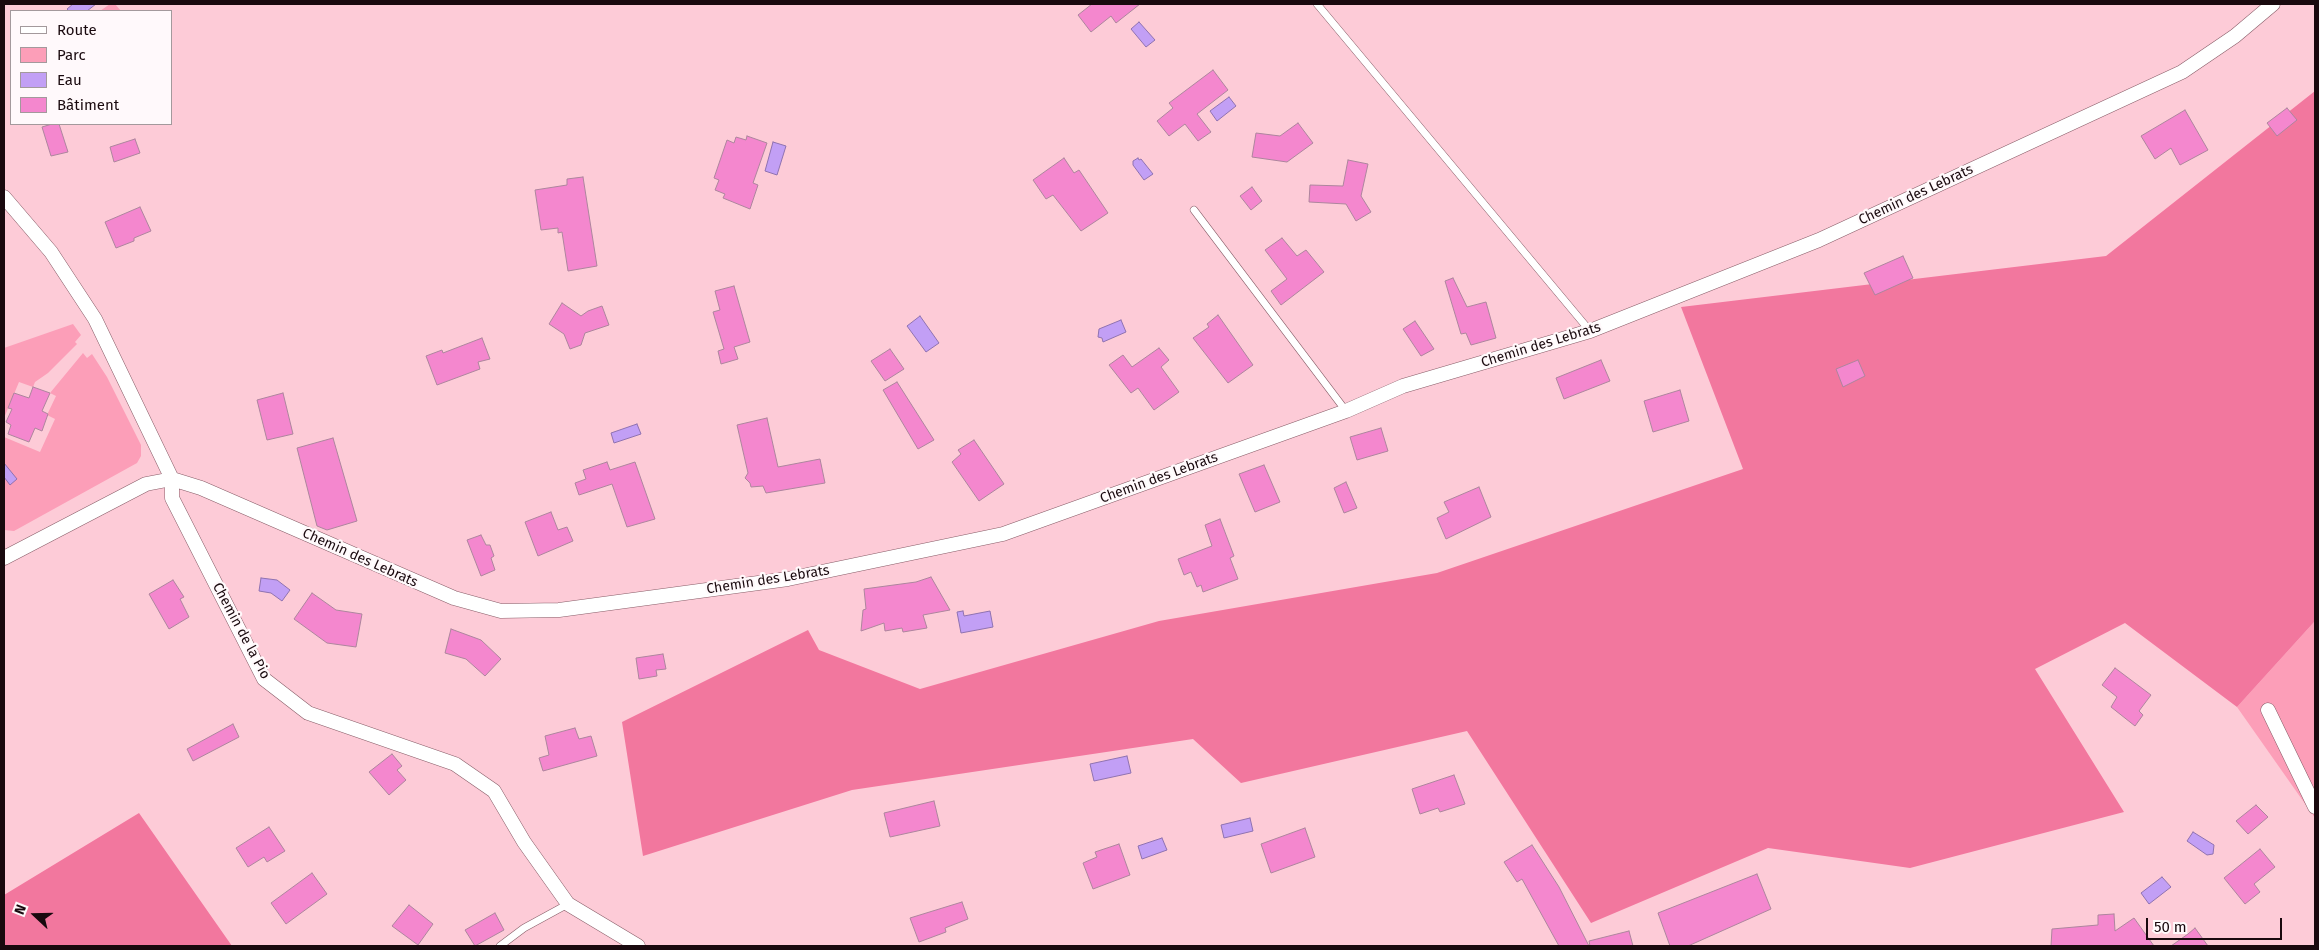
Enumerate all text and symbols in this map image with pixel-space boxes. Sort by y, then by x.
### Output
legend [10,10,172,125]
text: Route [57,21,97,39]
text: Parc [57,46,86,64]
text: Eau [57,71,82,89]
text: Bâtiment [57,96,119,114]
street label: Chemin des Lebrats [1856,161,1976,229]
street label: Chemin des Lebrats [1479,319,1603,371]
street label: Chemin des Lebrats [1098,449,1220,507]
street label: Chemin des Lebrats [300,525,420,591]
street label: Chemin des Lebrats [705,562,831,598]
street label: Chemin de la Pio [209,580,273,682]
north arrow [10,890,60,940]
text: N [11,902,30,917]
scale bar [2149,908,2285,940]
text: 50 m [2154,918,2187,936]

